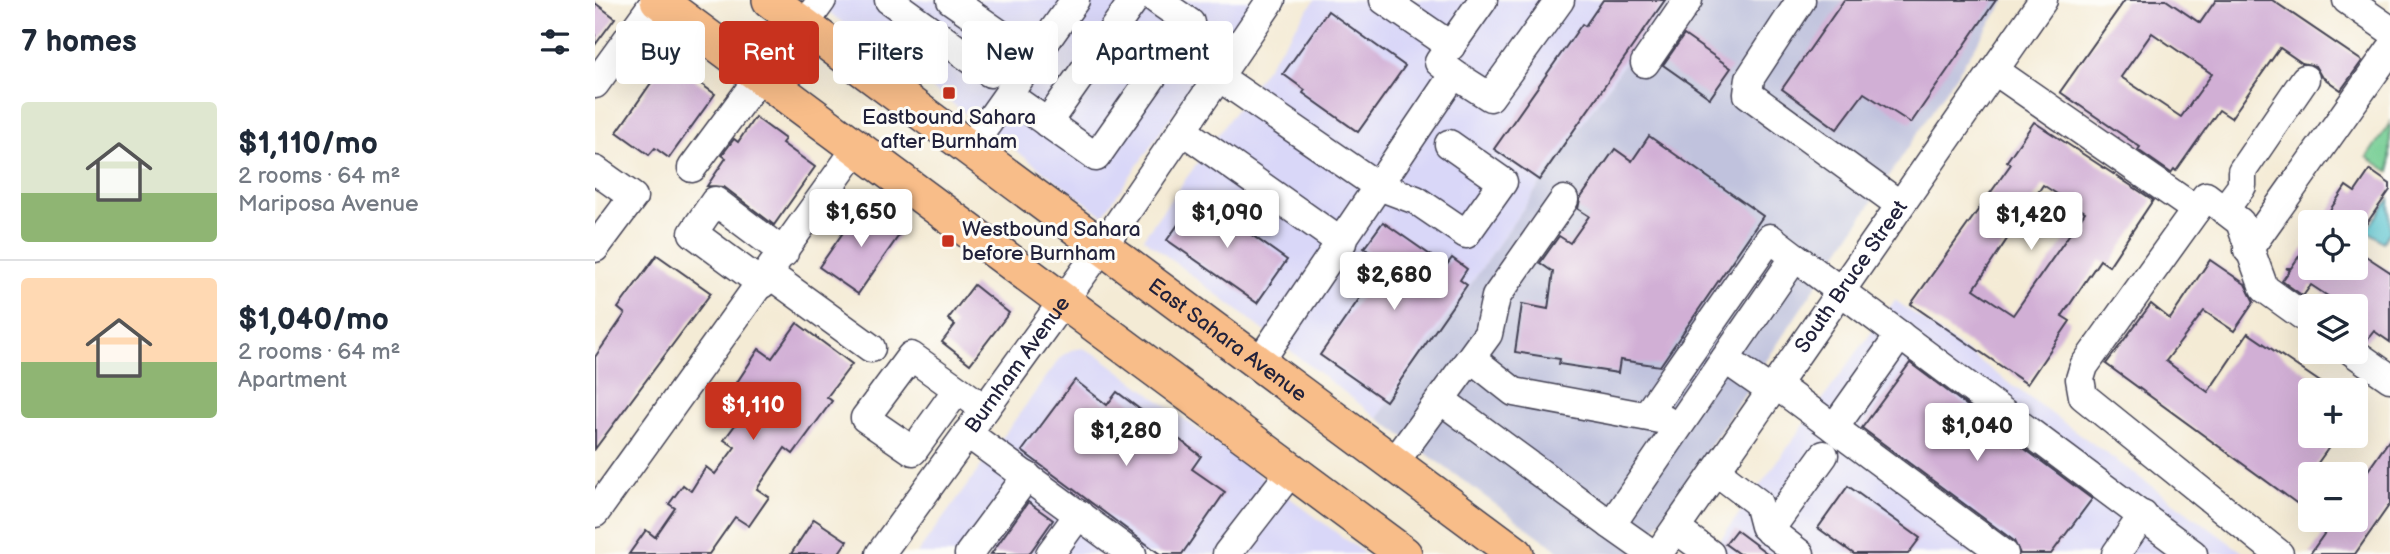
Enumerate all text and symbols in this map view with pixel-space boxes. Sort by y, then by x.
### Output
chip: Buy [616,21,705,84]
chip: Rent [719,21,819,84]
chip: Filters [833,21,948,84]
chip: New [962,21,1058,84]
chip: Apartment [1072,21,1233,84]
icon: filters [536,23,574,61]
text: 7 homes [21,24,137,60]
marker: Eastbound Sahara after Burnham [941,85,957,101]
place label: Eastbound Sahara after Burnham [862,105,1036,154]
text: $1,110/mo [238,126,378,162]
icon: home [77,130,161,214]
text: 2 rooms · 64 m² [238,162,400,190]
text: Mariposa Avenue [238,190,419,218]
pin: $1,650 [804,190,918,249]
pin: $1,090 [1170,190,1284,250]
pin: $1,420 [1974,192,2088,252]
street label: South Bruce Street [1789,195,1913,358]
text: $1,650 [825,198,897,226]
text: $1,090 [1191,199,1263,227]
text: $1,420 [1995,201,2067,229]
map controls [2298,210,2368,532]
button: locate [2298,210,2368,280]
place label: Westbound Sahara before Burnham [962,217,1141,266]
marker: Westbound Sahara before Burnham [940,233,956,249]
pin: $2,680 [1337,252,1451,312]
text: $2,680 [1356,261,1432,289]
street label: East Sahara Avenue [1143,273,1312,407]
street label: Burnham Avenue [959,291,1075,438]
button: layers [2298,294,2368,364]
text: $1,040/mo [238,302,389,338]
icon: home [77,306,161,390]
text: 2 rooms · 64 m² [238,338,400,366]
text: Apartment [238,366,347,394]
button: + [2298,378,2368,448]
pin: $1,110 [696,382,810,442]
text: $1,110 [721,391,785,419]
pin: $1,040 [1920,404,2034,463]
pin: $1,280 [1069,408,1183,468]
text: $1,040 [1941,412,2013,440]
text: $1,280 [1090,417,1162,445]
button: − [2298,462,2368,532]

